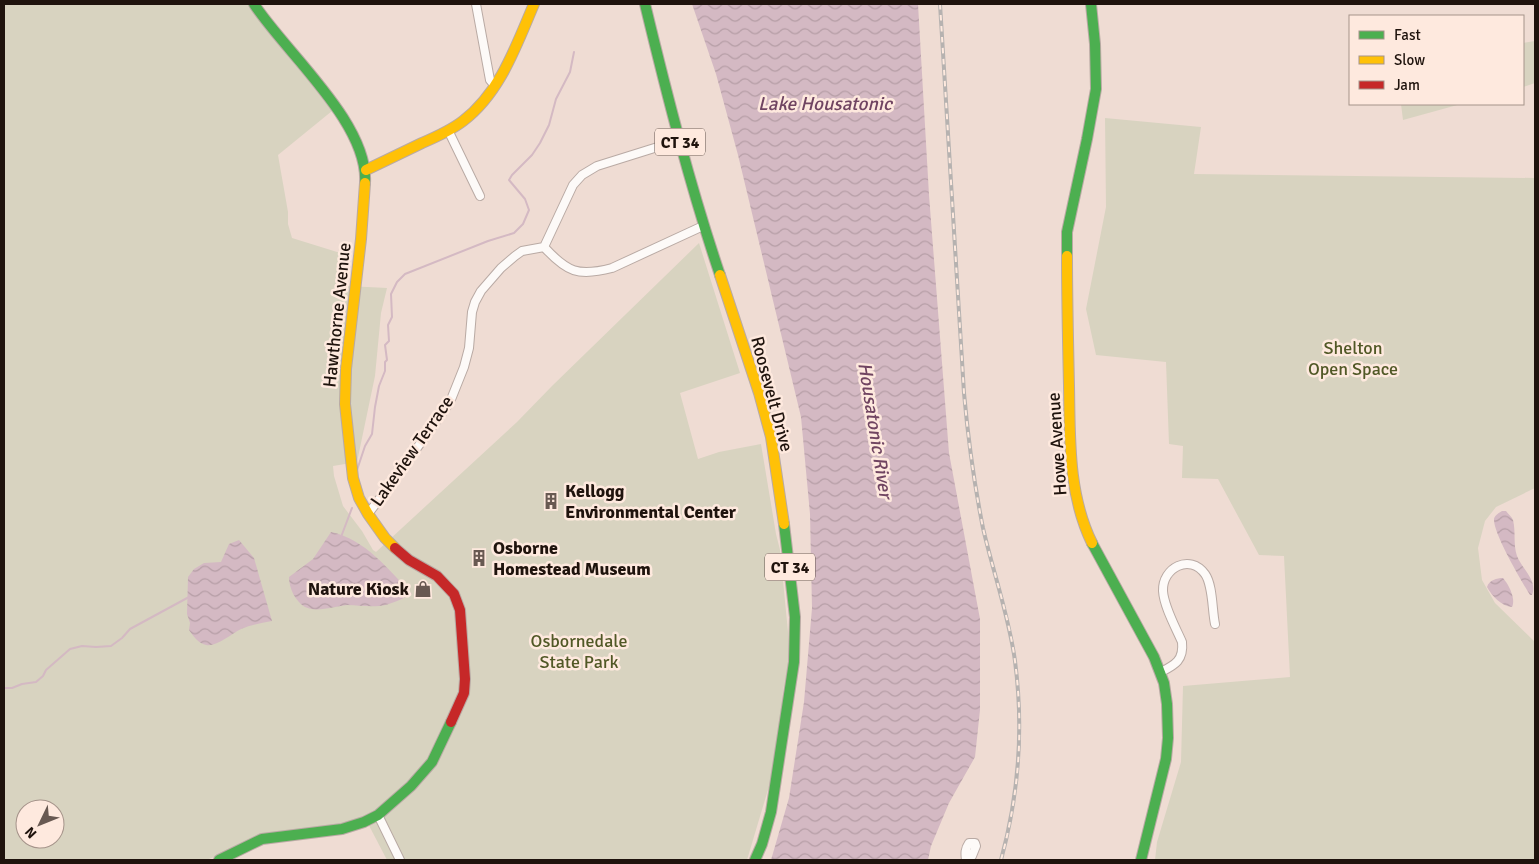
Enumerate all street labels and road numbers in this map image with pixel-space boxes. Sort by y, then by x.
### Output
road number: CT 34 [655,128,705,156]
street label: Hawthorne Avenue [318,241,356,389]
street label: Roosevelt Drive [746,334,798,454]
street label: Lakeview Terrace [366,391,458,511]
street label: Howe Avenue [1042,392,1072,496]
road number: CT 34 [765,554,815,580]

